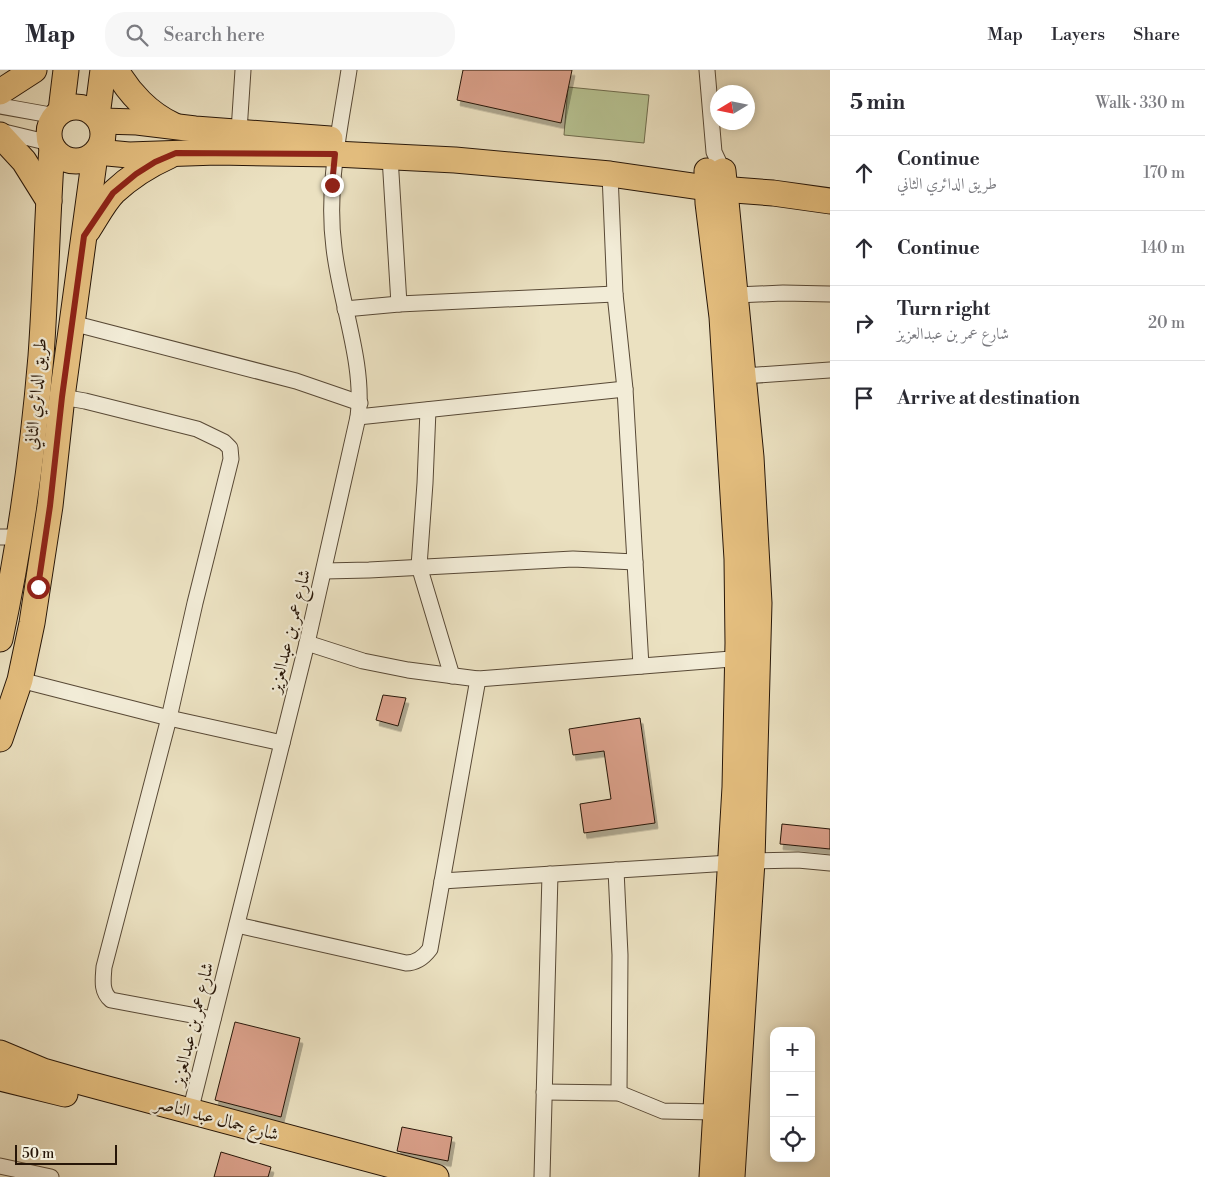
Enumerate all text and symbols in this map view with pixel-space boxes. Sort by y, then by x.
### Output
search box [105,12,455,57]
text: Map [25,20,75,50]
icon: search [123,21,151,49]
text: Search here [163,23,265,47]
text: Map [988,23,1023,46]
text: Layers [1051,23,1105,46]
text: Share [1133,23,1180,46]
north arrow [710,85,755,130]
text: 5 min [850,90,905,116]
text: Walk · 330 m [1095,93,1185,113]
text: Continue [897,147,980,171]
icon: ahead [850,159,878,187]
text: 170 m [1143,163,1185,183]
route end [321,174,344,197]
text: طريق الدائري الثاني [897,174,997,194]
icon: ahead [850,234,878,262]
text: Continue [897,236,980,260]
text: 140 m [1141,238,1185,258]
text: Turn right [897,297,990,321]
icon: right [850,309,878,337]
text: 20 m [1148,313,1185,333]
text: شارع عمر بن عبدالعزيز [897,324,1009,344]
street label: طريق الدائري الثاني [20,337,55,451]
icon: arrive [850,384,878,412]
text: Arrive at destination [897,386,1080,410]
street label: شارع عمر بن عبدالعزيز [263,567,319,698]
route start [27,576,50,599]
street label: شارع عمر بن عبدالعزيز [166,960,222,1091]
map controls [770,1027,815,1162]
button: + [770,1027,815,1072]
button: − [770,1072,815,1117]
street label: شارع جمال عبد الناصر [150,1091,281,1149]
button: locate [770,1117,815,1162]
scale bar [15,1142,118,1165]
text: 50 m [22,1145,54,1163]

